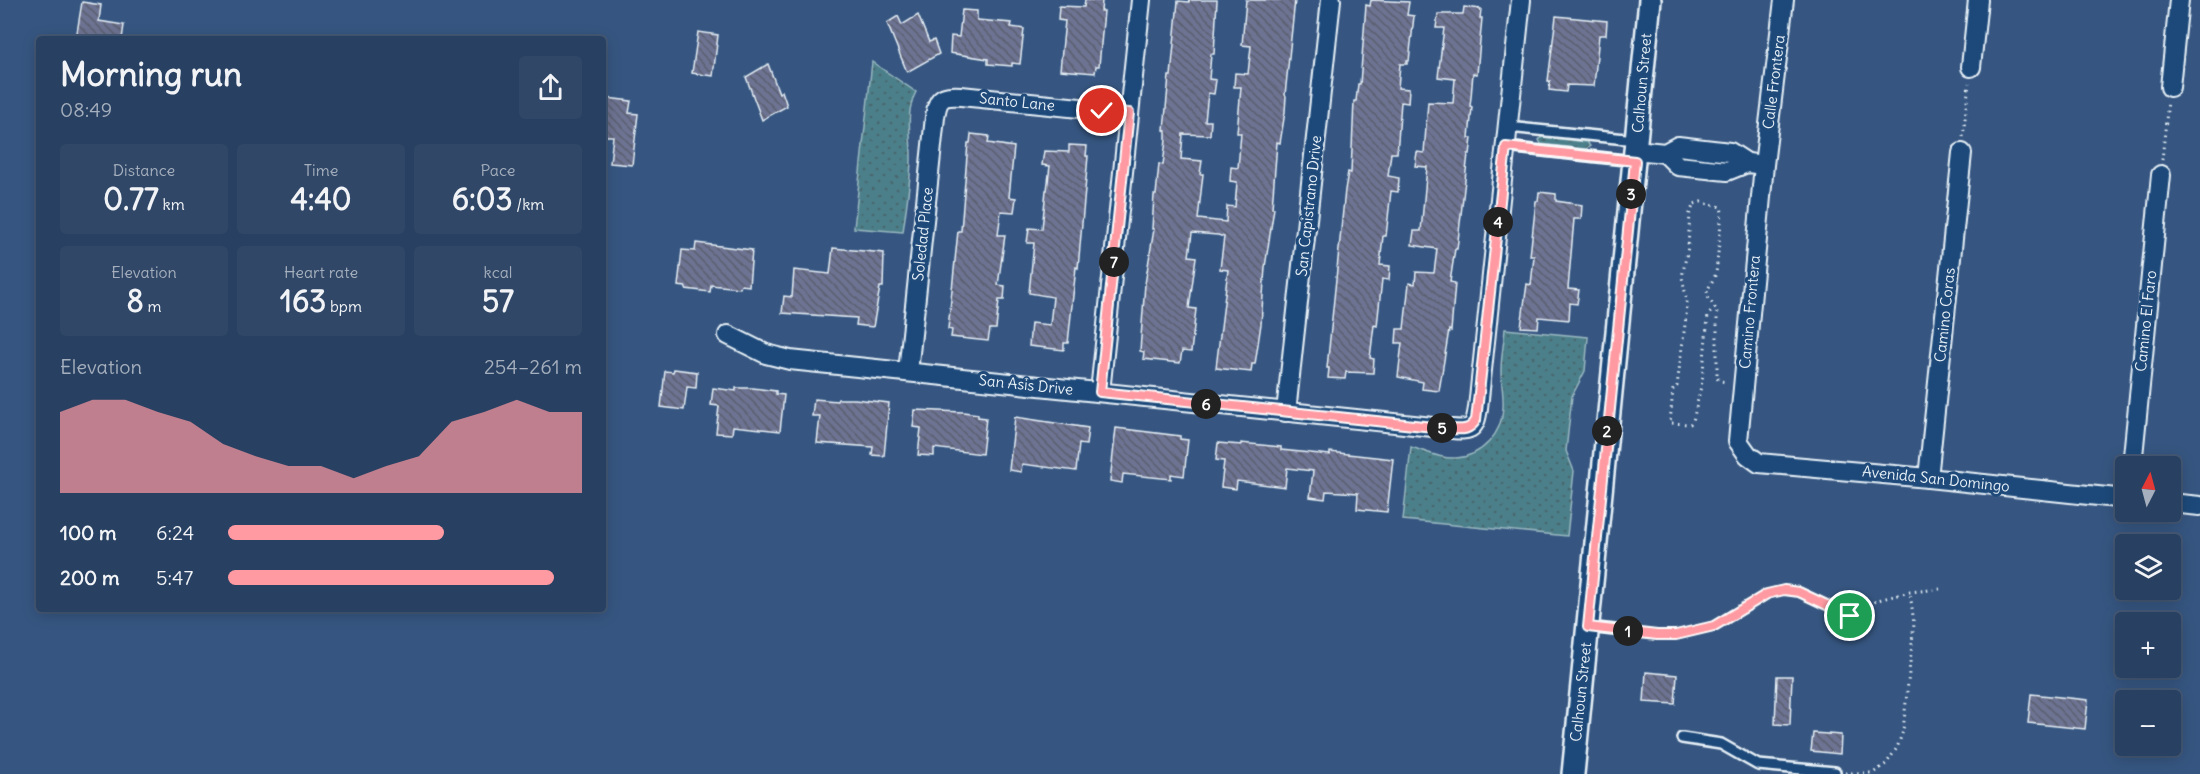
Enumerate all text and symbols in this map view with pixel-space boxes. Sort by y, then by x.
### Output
street label: Calhoun Street [1628,32,1655,134]
street label: Calle Frontera [1758,33,1789,130]
text: Morning run [60,53,242,95]
button: share [519,56,582,119]
pin [1076,85,1127,136]
street label: Santo Lane [978,88,1056,115]
icon: check [1085,94,1118,127]
text: 08:49 [60,97,112,122]
street label: San Capistrano Drive [1292,134,1325,278]
text: Distance [113,160,175,180]
text: Time [304,160,338,180]
text: Pace [481,160,515,180]
pin: 3 [1616,179,1646,209]
text: 0.77 [103,180,159,218]
text: 4:40 [290,180,352,218]
text: 6:03 [452,180,513,218]
text: 3 [1626,184,1636,204]
street label: Soledad Place [908,186,937,282]
text: km [159,194,185,214]
text: /km [513,194,544,214]
pin: 4 [1483,207,1513,237]
text: 4 [1493,212,1503,232]
pin: 7 [1099,247,1129,277]
text: 7 [1110,252,1118,272]
street label: Camino Frontera [1735,254,1764,369]
text: Elevation [111,262,177,282]
text: Heart rate [284,262,358,282]
text: kcal [484,262,512,282]
street label: Camino Coras [1930,267,1959,363]
street label: Camino El Faro [2131,269,2160,373]
text: 8 [126,282,144,320]
text: 163 [280,282,326,320]
text: 57 [482,282,514,320]
text: m [144,296,162,316]
text: bpm [326,296,362,316]
text: Elevation [60,354,142,379]
text: 254–261 m [484,354,582,379]
street label: San Asis Drive [978,370,1074,399]
pin: 6 [1191,389,1221,419]
text: 6 [1201,394,1211,414]
pin: 5 [1427,413,1457,443]
pin: 2 [1592,416,1622,446]
text: 5 [1437,418,1447,438]
text: 2 [1603,421,1611,441]
north arrow [2115,456,2181,522]
map controls [2115,456,2181,756]
street label: Avenida San Domingo [1861,461,2011,496]
text: 100 m [60,520,117,545]
text: 6:24 [156,520,194,545]
button: layers [2115,534,2181,600]
text: 200 m [60,565,120,590]
text: 5:47 [156,565,193,590]
pin [1824,590,1875,641]
icon: arrive [1833,599,1866,632]
button: + [2115,612,2181,678]
pin: 1 [1613,616,1643,646]
text: 1 [1625,621,1631,641]
street label: Calhoun Street [1566,641,1595,743]
button: − [2115,690,2181,756]

